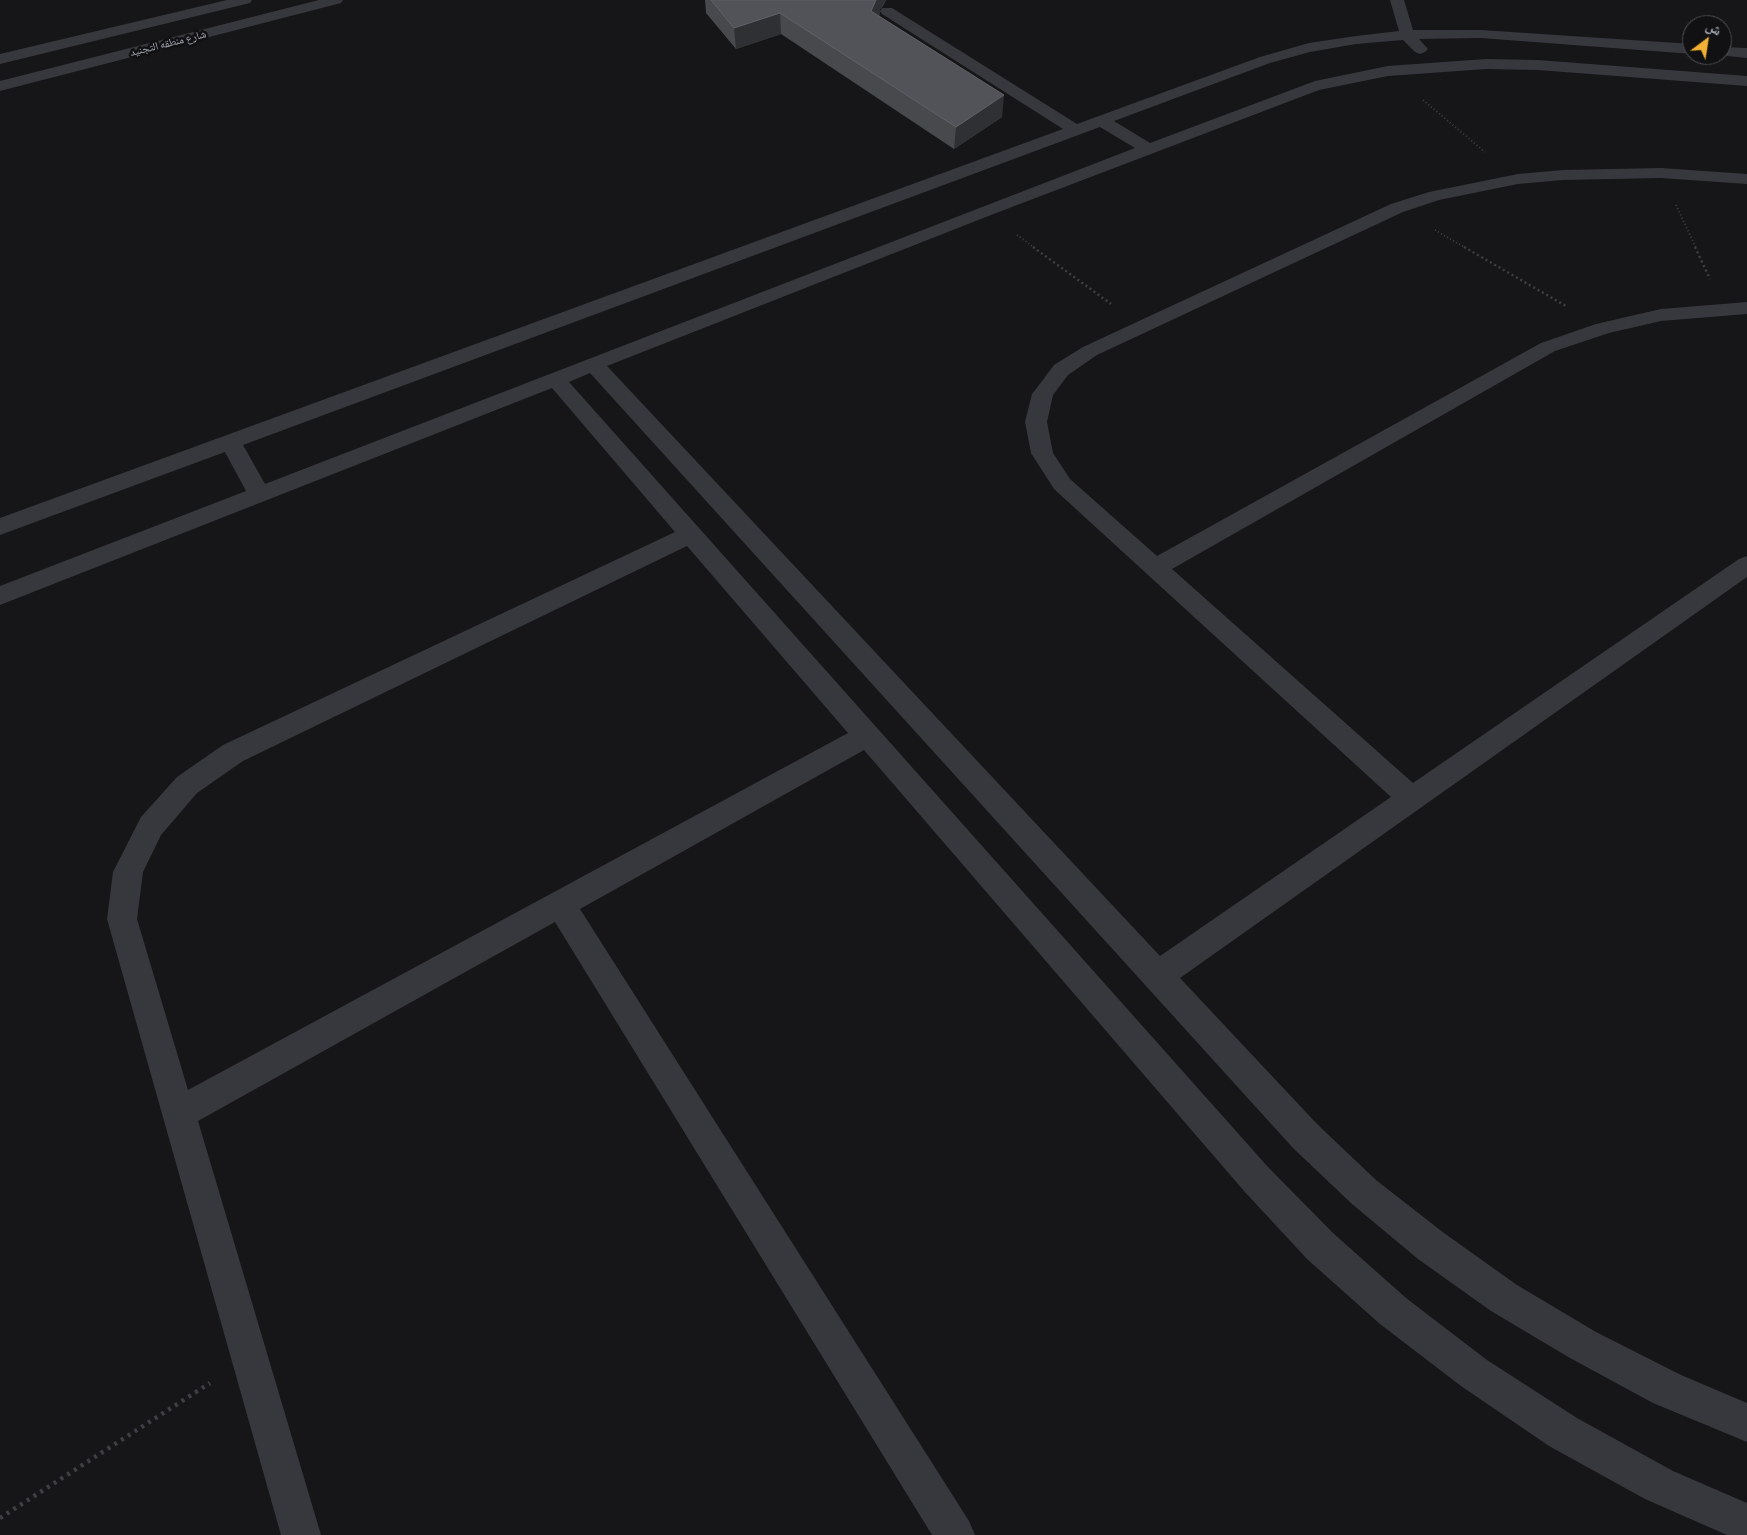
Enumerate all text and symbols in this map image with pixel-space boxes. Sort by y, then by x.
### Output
north arrow [1682,15,1732,65]
text: ش [1704,16,1725,39]
street label: شارع منطقه التجنيد [128,27,208,59]

